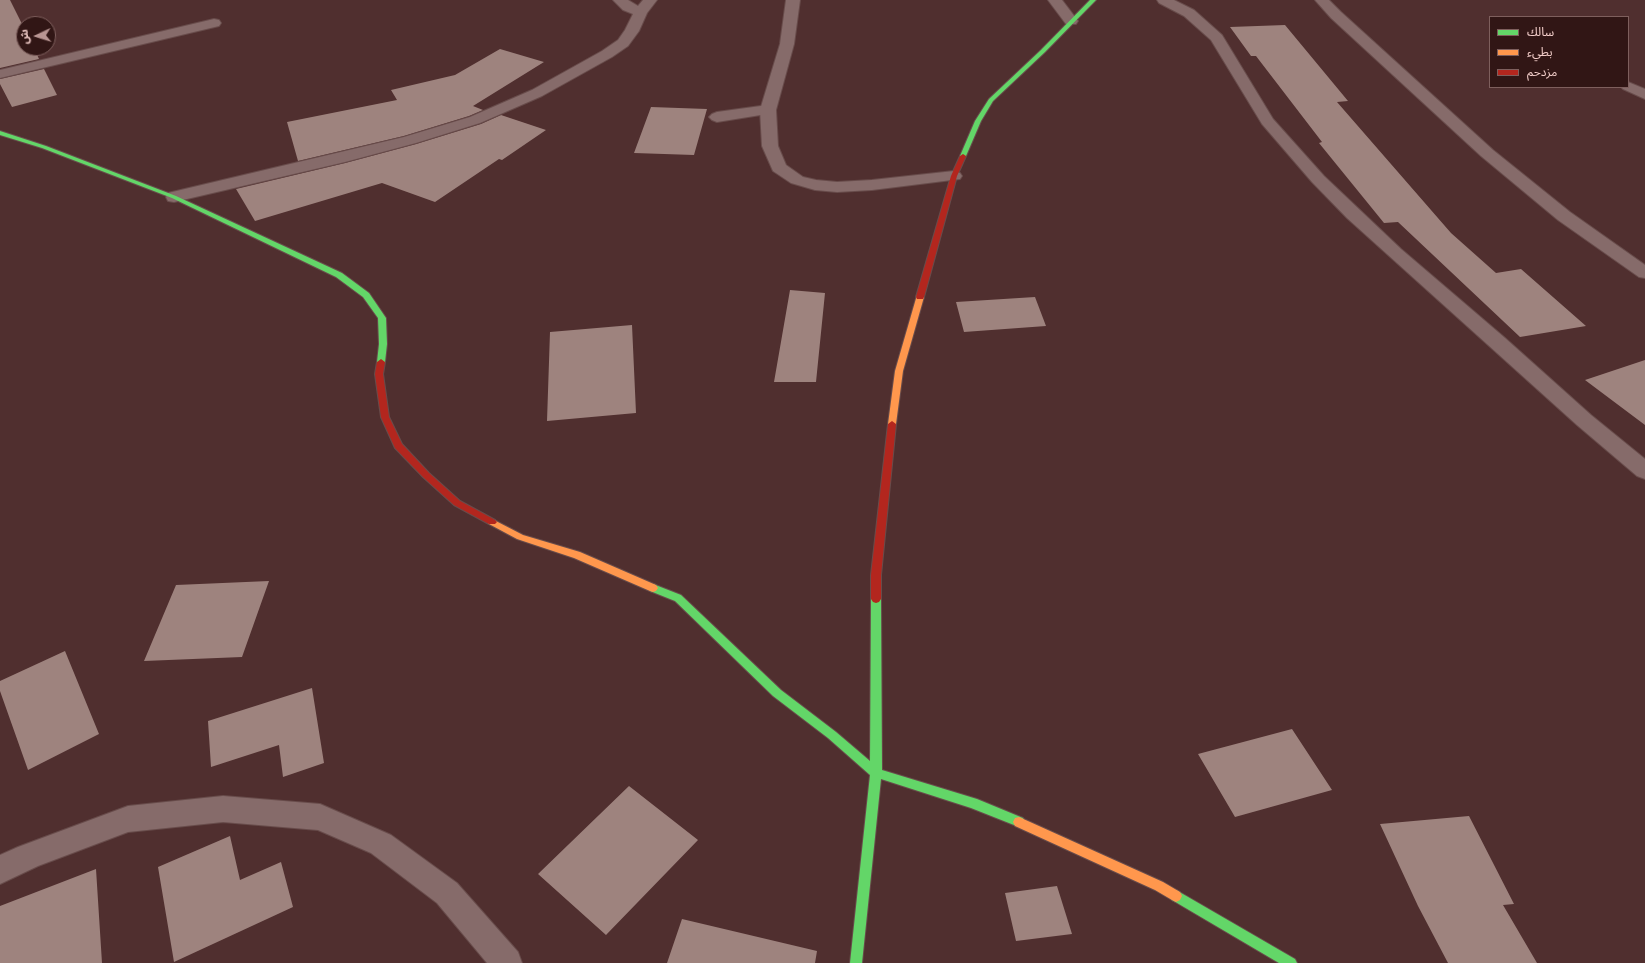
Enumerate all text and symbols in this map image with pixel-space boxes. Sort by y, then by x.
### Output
north arrow [16,16,56,56]
legend [1489,16,1629,88]
text: سالك [1527,25,1554,39]
text: ش [18,29,32,45]
text: بطيء [1527,45,1553,59]
text: مزدحم [1527,65,1557,79]

